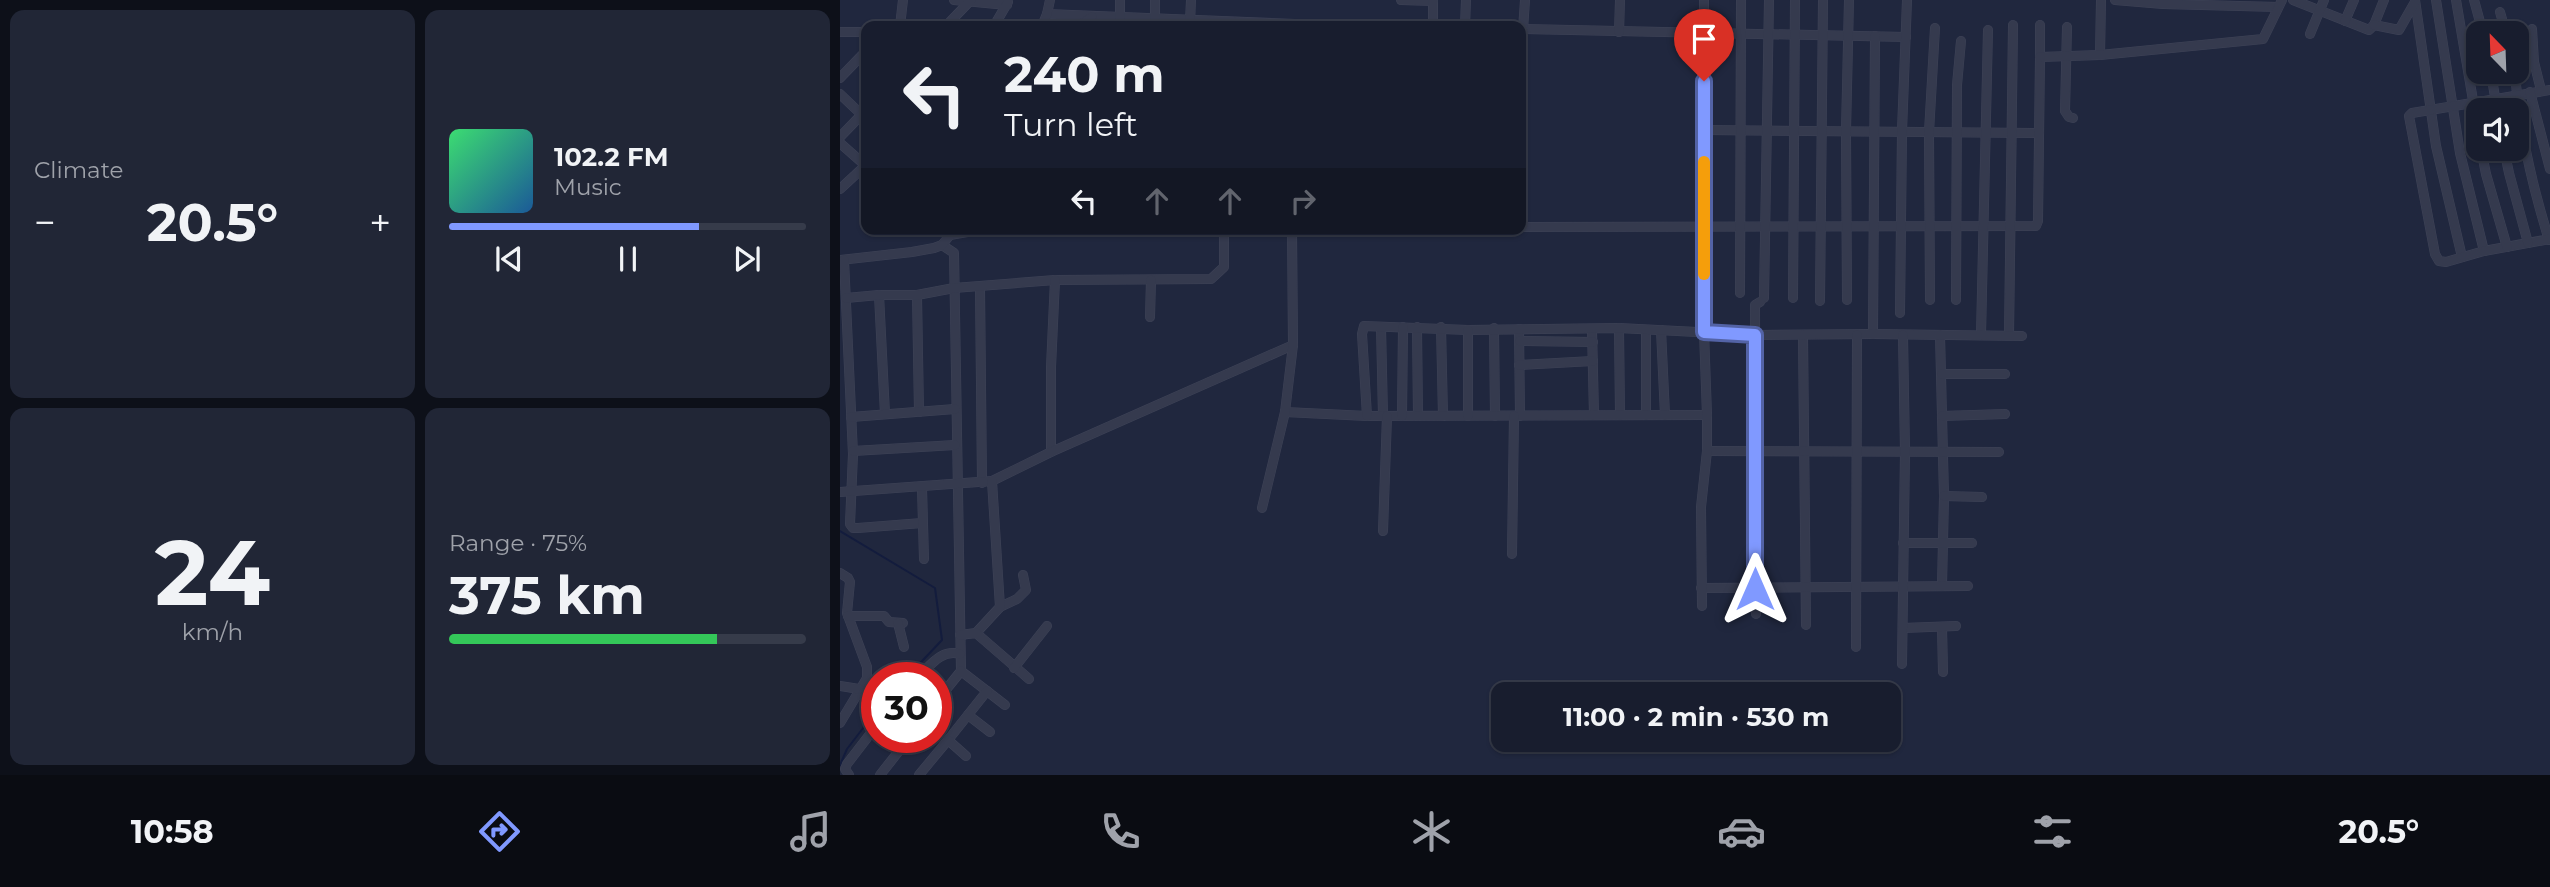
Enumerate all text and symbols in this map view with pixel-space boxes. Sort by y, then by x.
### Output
pin [1674,9,1734,81]
icon: arrive [1685,20,1723,58]
north arrow [2466,21,2529,84]
map controls [2466,21,2529,161]
text: 240 m [1004,45,1165,104]
icon: left [889,49,980,140]
button: sound [2466,98,2529,161]
text: Turn left [1004,105,1138,144]
text: 102.2 FM [554,141,669,173]
text: Climate [34,156,123,184]
text: Music [554,173,622,201]
icon: left [1065,182,1103,220]
icon: ahead [1138,182,1176,220]
icon: ahead [1211,182,1249,220]
icon: right [1284,182,1322,220]
text: 20.5° [147,191,278,254]
text: − [34,199,56,246]
text: + [369,199,391,246]
icon: previous [490,240,528,278]
icon: pause [609,240,647,278]
icon: next [728,240,766,278]
text: 24 [155,517,270,628]
text: Range · 75% [449,529,587,557]
position arrow [1718,552,1792,626]
text: 375 km [449,564,645,627]
text: km/h [182,618,243,646]
speed limit sign: 30 [861,662,952,753]
text: 11:00 · 2 min · 530 m [1563,701,1829,733]
icon: directions [475,807,524,856]
icon: music [786,807,835,856]
icon: phone [1096,807,1145,856]
icon: climate [1407,807,1456,856]
icon: car [1717,807,1766,856]
icon: filters [2028,807,2077,856]
text: 10:58 [131,812,214,851]
text: 20.5° [2338,812,2419,851]

